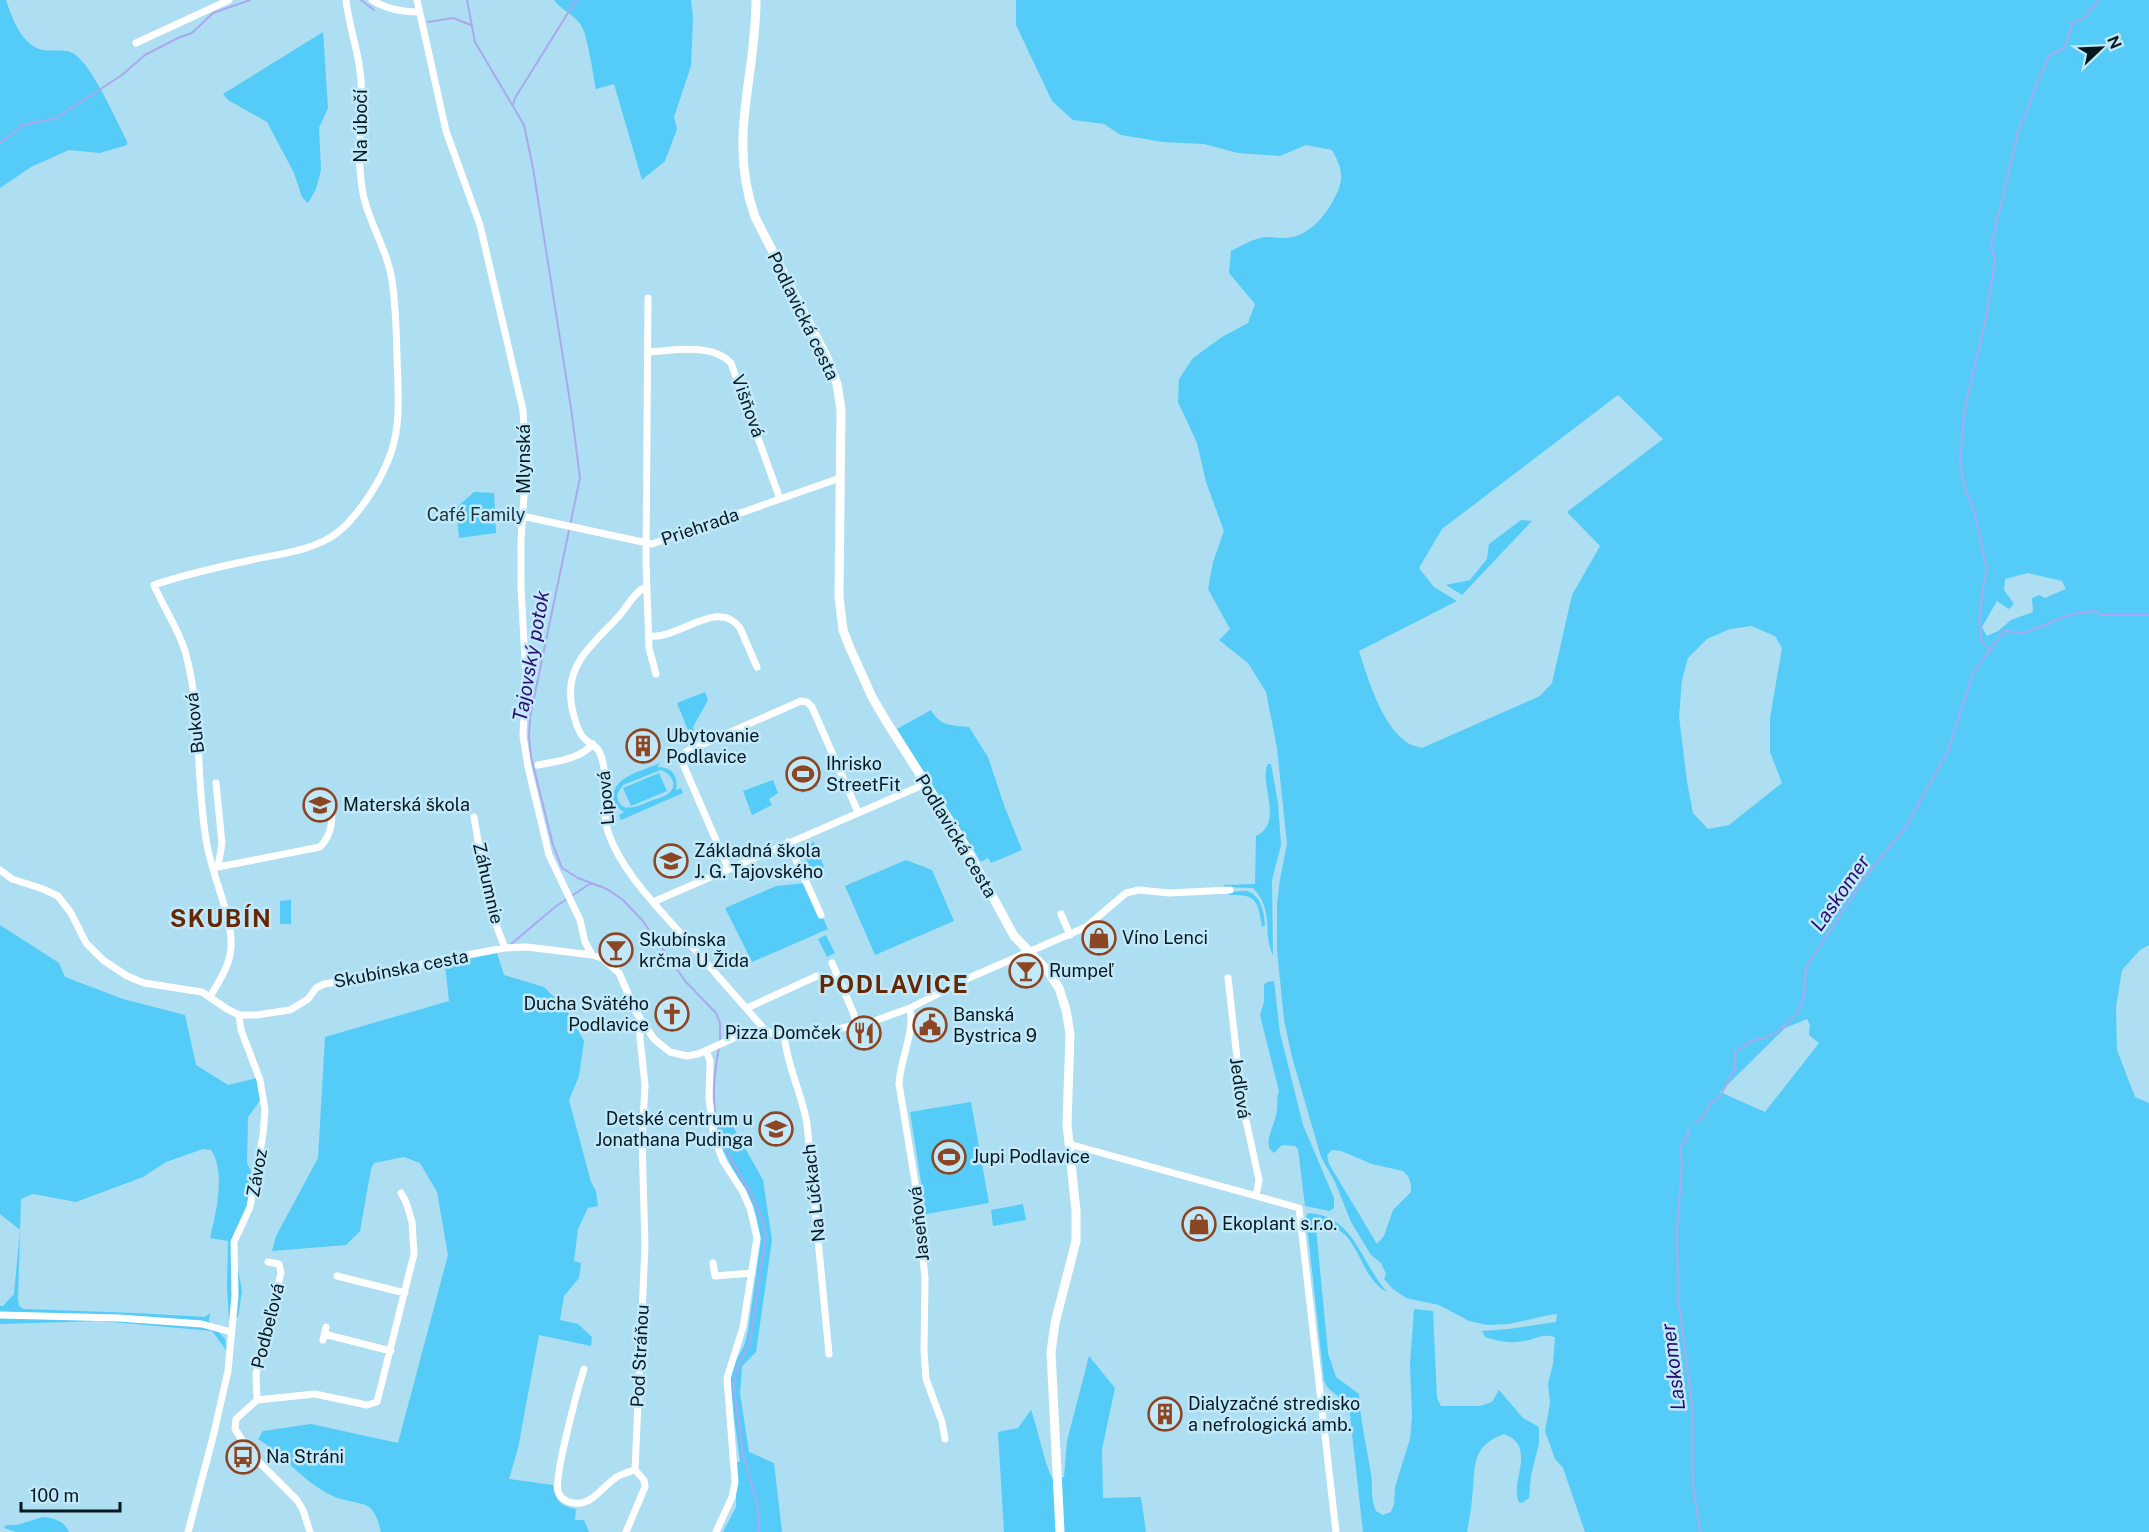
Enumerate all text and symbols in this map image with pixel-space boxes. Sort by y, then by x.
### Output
north arrow [2071,18,2131,78]
text: N [2103,33,2126,52]
street label: Na úbočí [350,89,371,163]
street label: Podlavická cesta [763,248,844,383]
street label: Višňová [728,372,769,440]
street label: Mlynská [513,424,534,494]
street label: Priehrada [658,503,741,550]
park label: Café Family [427,504,526,525]
water label: Tajovský potok [508,588,554,723]
street label: Buková [181,692,208,755]
place label: Ubytovanie Podlavice [666,725,760,767]
building icon: Ubytovanie Podlavice [625,728,661,764]
place label: Ihrisko StreetFit [826,753,901,795]
sports icon: Ihrisko StreetFit [785,756,821,792]
street label: Lipová [593,770,618,826]
street label: Podlavická cesta [911,770,1002,901]
school or university icon: Materská škola [302,787,338,823]
place label: Materská škola [343,794,470,815]
street label: Záhumnie [469,840,508,926]
place label: Základná škola J. G. Tajovského [694,840,823,882]
school or university icon: Základná škola J. G. Tajovského [653,843,689,879]
water label: Laskomer [1805,850,1875,936]
district label: SKUBÍN [170,904,272,932]
shop icon: Víno Lenci [1081,920,1117,956]
place label: Víno Lenci [1122,927,1208,948]
place label: Skubínska krčma U Žida [639,929,749,971]
bar icon: Skubínska krčma U Žida [598,932,634,968]
street label: Skubínska cesta [332,945,470,992]
bar icon: Rumpeľ [1008,953,1044,989]
place label: Rumpeľ [1049,960,1114,981]
district label: PODLAVICE [819,970,969,998]
place label: Ducha Svätého Podlavice [524,993,649,1035]
church icon: Ducha Svätého Podlavice [654,996,690,1032]
place label: Banská Bystrica 9 [953,1004,1037,1046]
public building icon: Banská Bystrica 9 [912,1007,948,1043]
restaurant icon: Pizza Domček [846,1015,882,1051]
place label: Pizza Domček [725,1022,841,1043]
street label: Jedľová [1226,1056,1255,1120]
place label: Detské centrum u Jonathana Pudinga [595,1108,753,1150]
school or university icon: Detské centrum u Jonathana Pudinga [758,1111,794,1147]
sports icon: Jupi Podlavice [931,1139,967,1175]
street label: Na Lúčkach [798,1143,829,1243]
place label: Jupi Podlavice [972,1146,1090,1167]
street label: Závoz [242,1147,271,1199]
street label: Jaseňová [904,1185,933,1263]
shop icon: Ekoplant s.r.o. [1181,1206,1217,1242]
place label: Ekoplant s.r.o. [1222,1213,1337,1234]
street label: Podbeľová [247,1281,288,1371]
street label: Pod Stráňou [626,1304,653,1408]
water label: Laskomer [1656,1322,1690,1412]
place label: Dialyzačné stredisko a nefrologická amb. [1188,1393,1360,1435]
building icon: Dialyzačné stredisko a nefrologická amb. [1147,1396,1183,1432]
bus stop icon: Na Stráni [225,1439,261,1475]
place label: Na Stráni [266,1446,344,1467]
scale bar [21,1475,120,1513]
text: 100 m [30,1485,79,1506]

